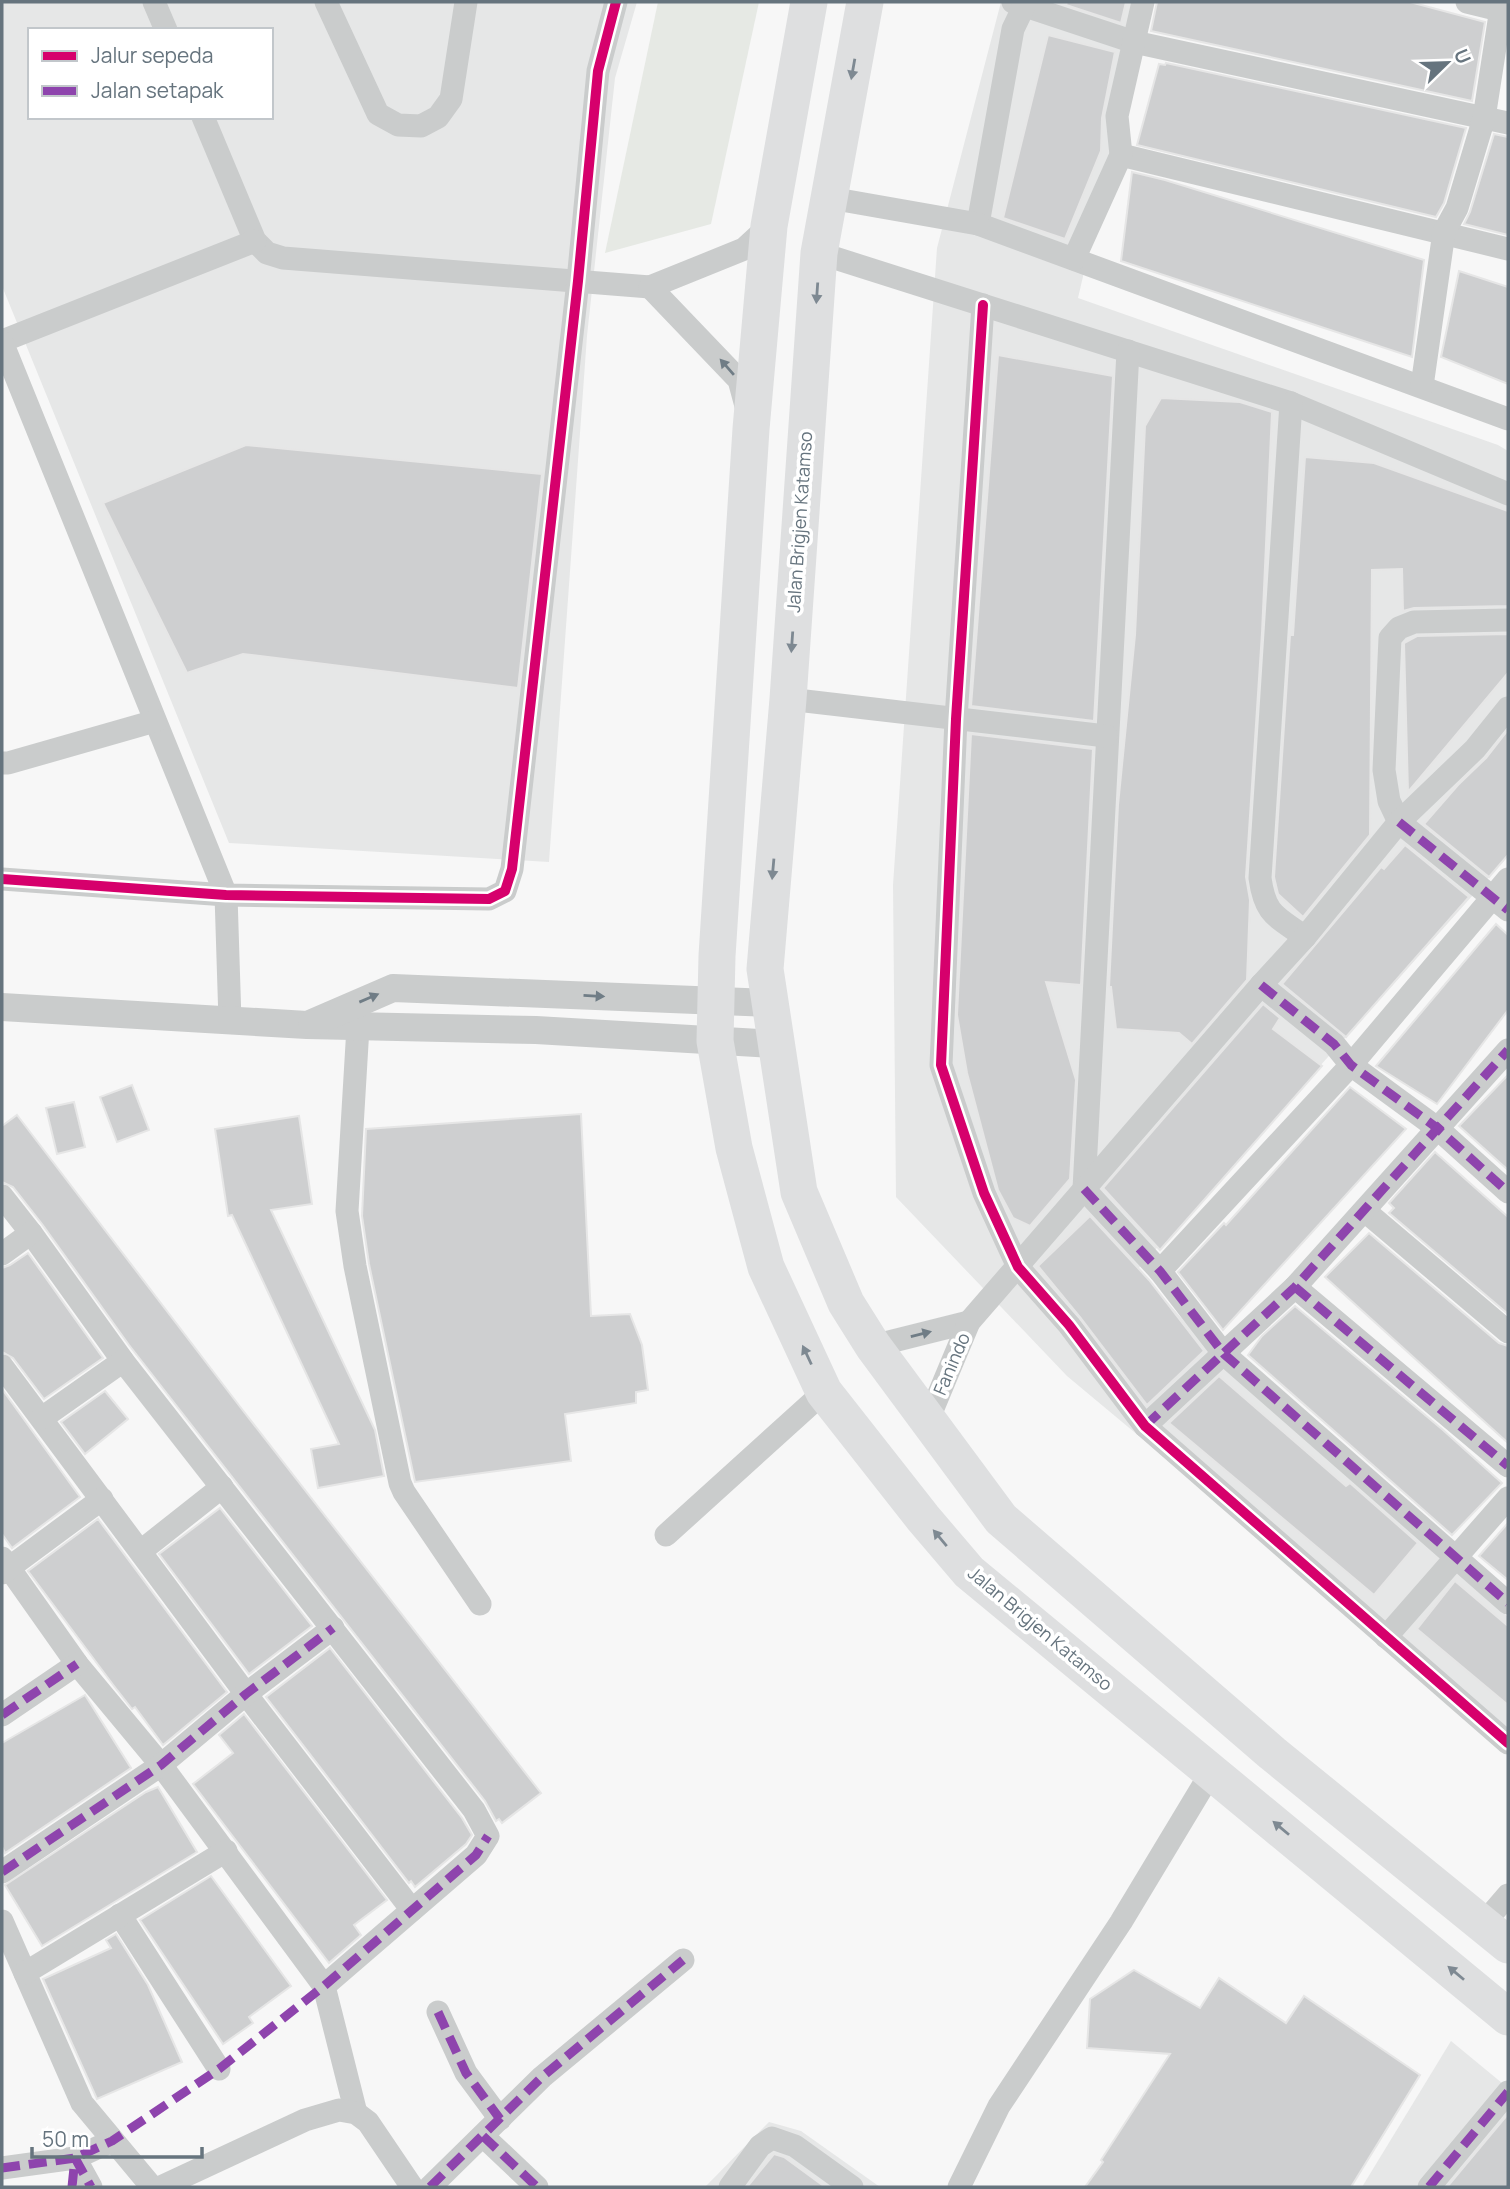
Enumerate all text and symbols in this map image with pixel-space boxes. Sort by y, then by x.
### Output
legend [28,28,273,119]
north arrow [1412,28,1482,98]
text: Jalur sepeda [91,41,213,69]
text: U [1448,45,1477,68]
one-way arrow [847,58,858,80]
text: Jalan setapak [91,76,224,104]
one-way arrow [811,283,822,305]
one-way arrow [719,358,735,376]
street label: Jalan Brigjen Katamso [781,431,817,613]
one-way arrow [786,632,797,654]
one-way arrow [767,858,778,880]
one-way arrow [584,991,606,1002]
one-way arrow [359,992,379,1004]
one-way arrow [910,1328,932,1339]
street label: Fanindo [927,1329,975,1398]
one-way arrow [801,1345,813,1365]
one-way arrow [933,1529,948,1546]
street label: Jalan Brigjen Katamso [963,1561,1118,1696]
one-way arrow [1272,1821,1289,1836]
one-way arrow [1447,1966,1465,1981]
scale bar [32,2116,201,2160]
text: 50 m [42,2125,89,2153]

